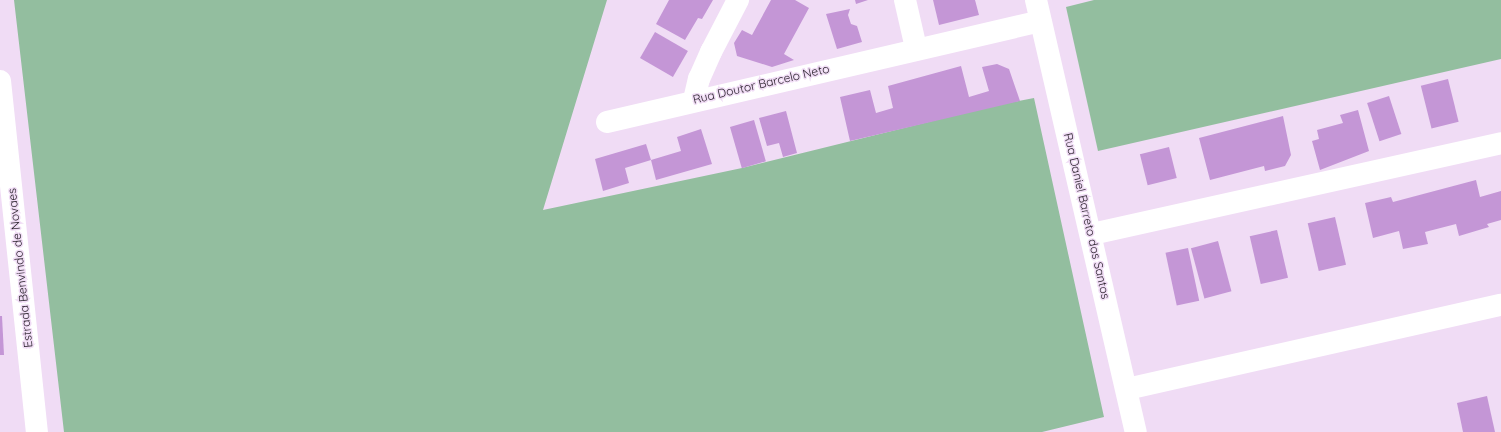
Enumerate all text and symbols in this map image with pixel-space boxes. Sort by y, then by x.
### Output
street label: Rua Doutor Barcelo Neto [691,61,831,107]
street label: Rua Daniel Barreto dos Santos [1061,131,1113,301]
street label: Estrada Benvindo de Novaes [4,187,36,349]

